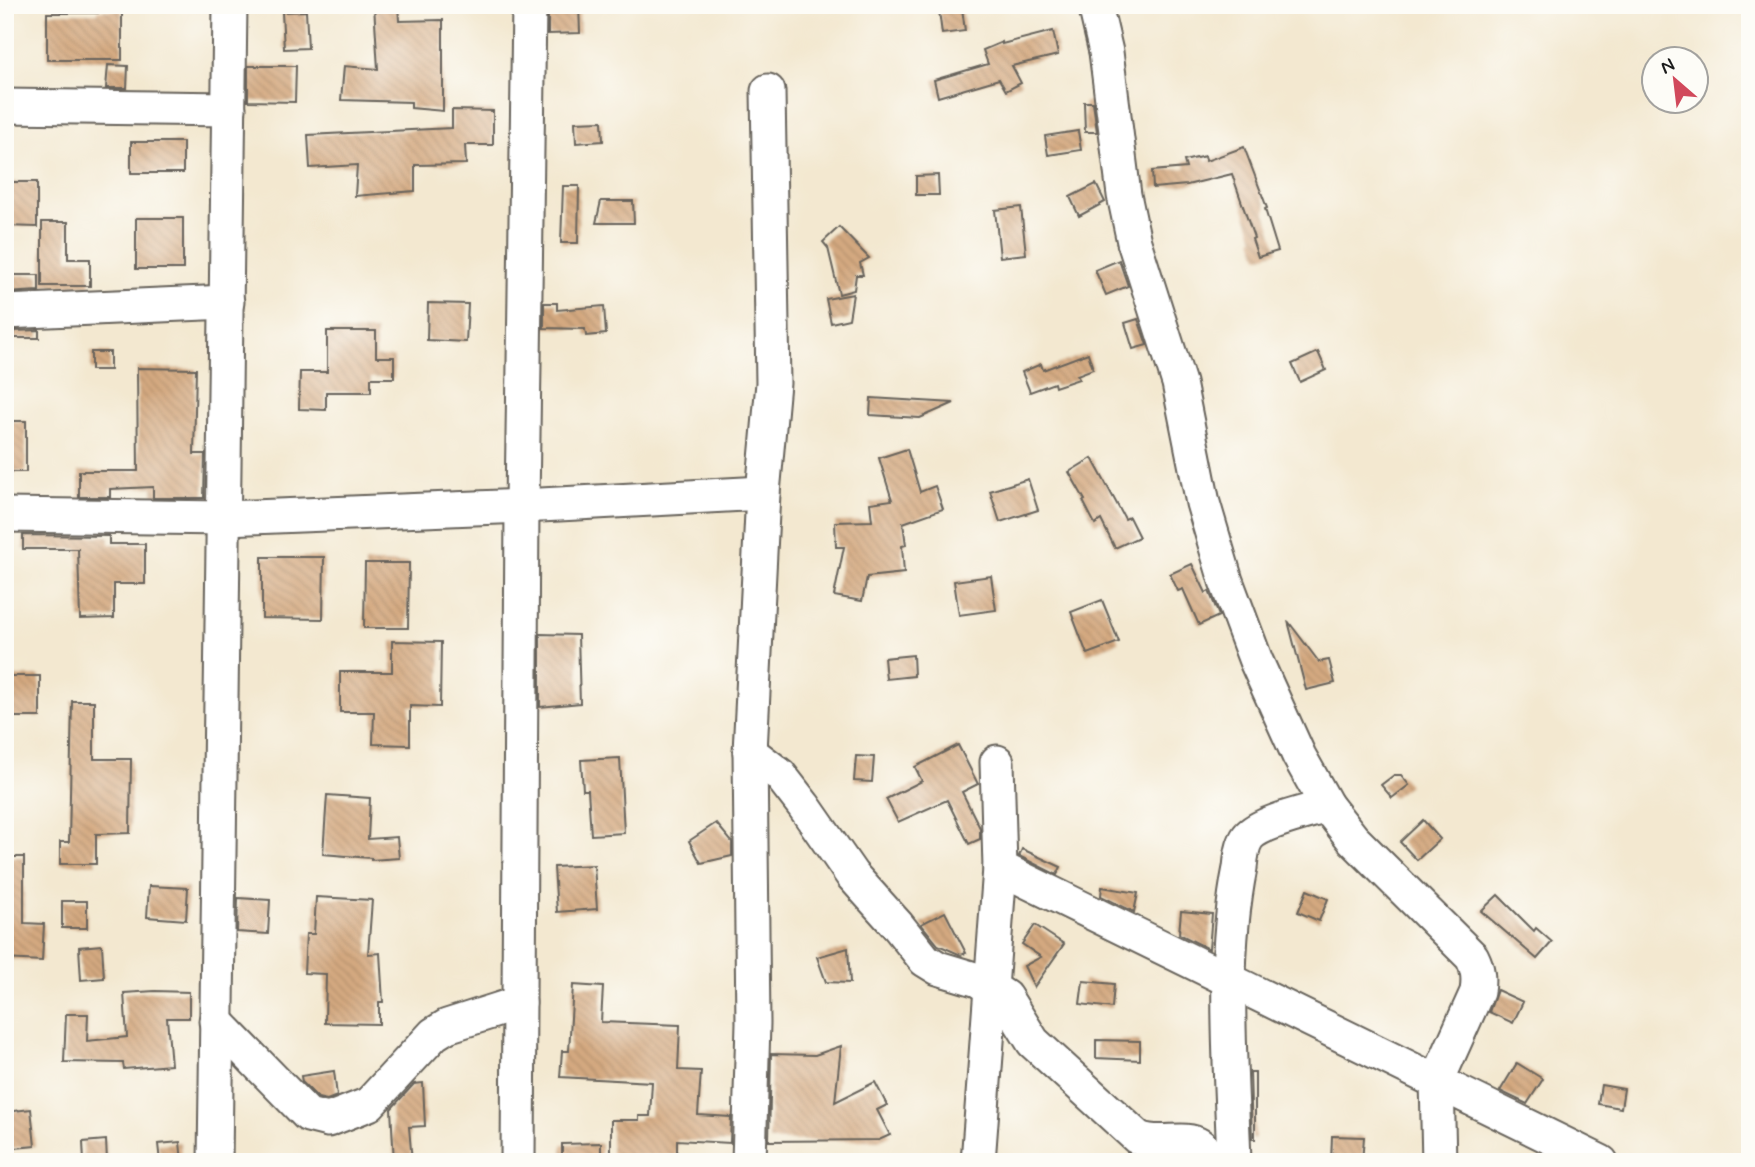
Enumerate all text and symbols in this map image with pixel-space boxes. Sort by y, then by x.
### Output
north arrow [1640,46,1710,116]
text: N [1656,52,1679,80]

